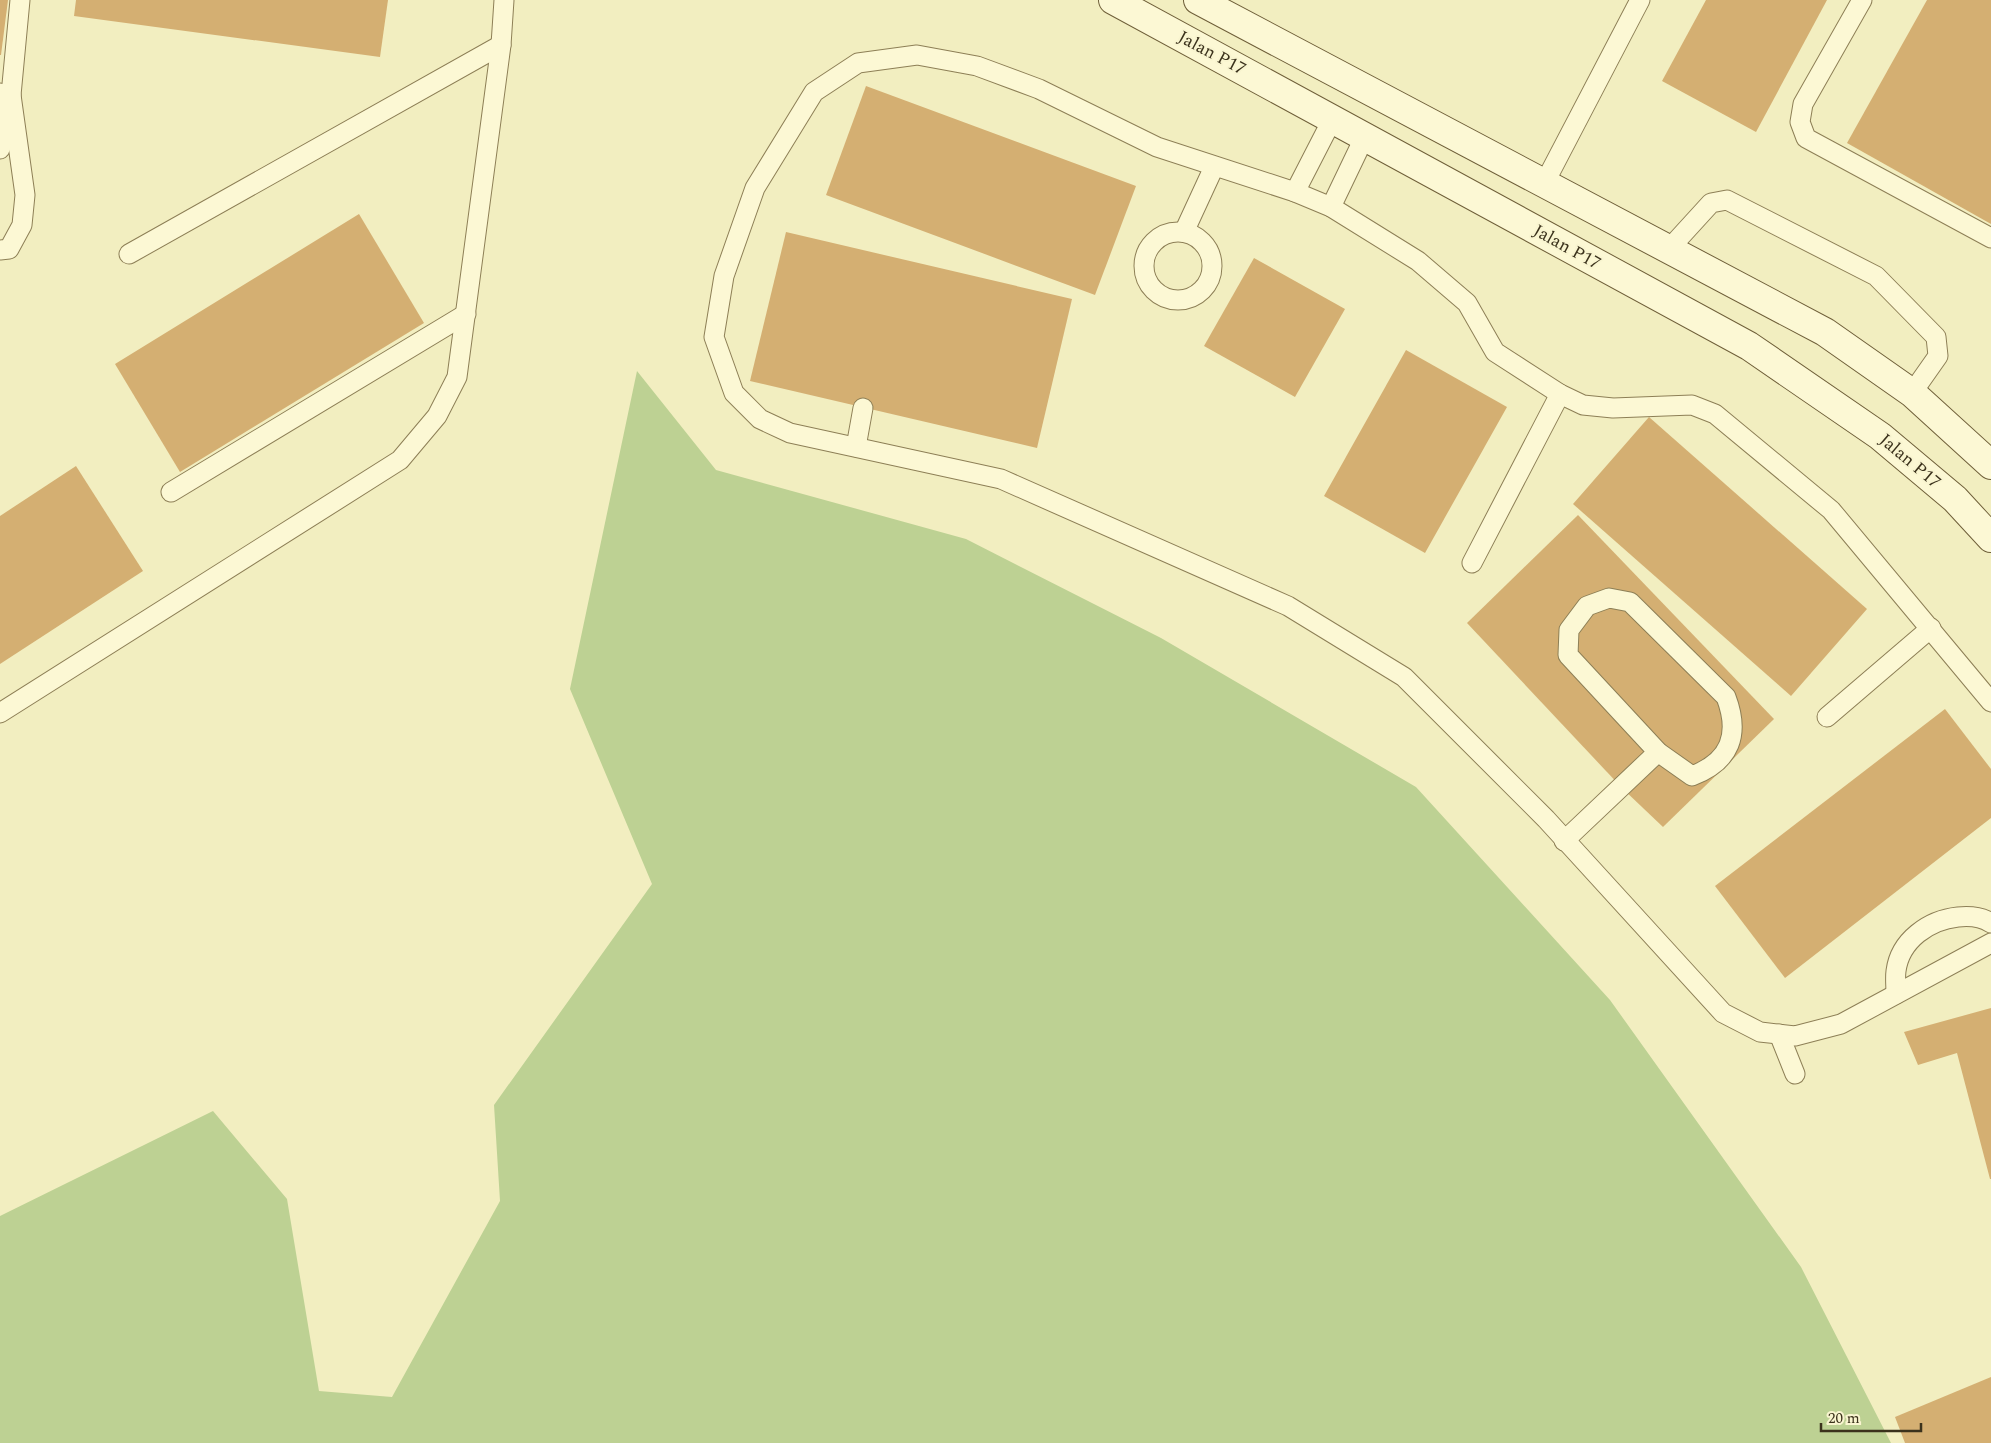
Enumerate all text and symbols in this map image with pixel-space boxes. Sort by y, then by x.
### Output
street label: Jalan P17 [1173,24,1251,82]
street label: Jalan P17 [1528,217,1606,277]
street label: Jalan P17 [1873,427,1947,495]
scale bar [1821,1400,1921,1432]
text: 20 m [1828,1407,1860,1430]

